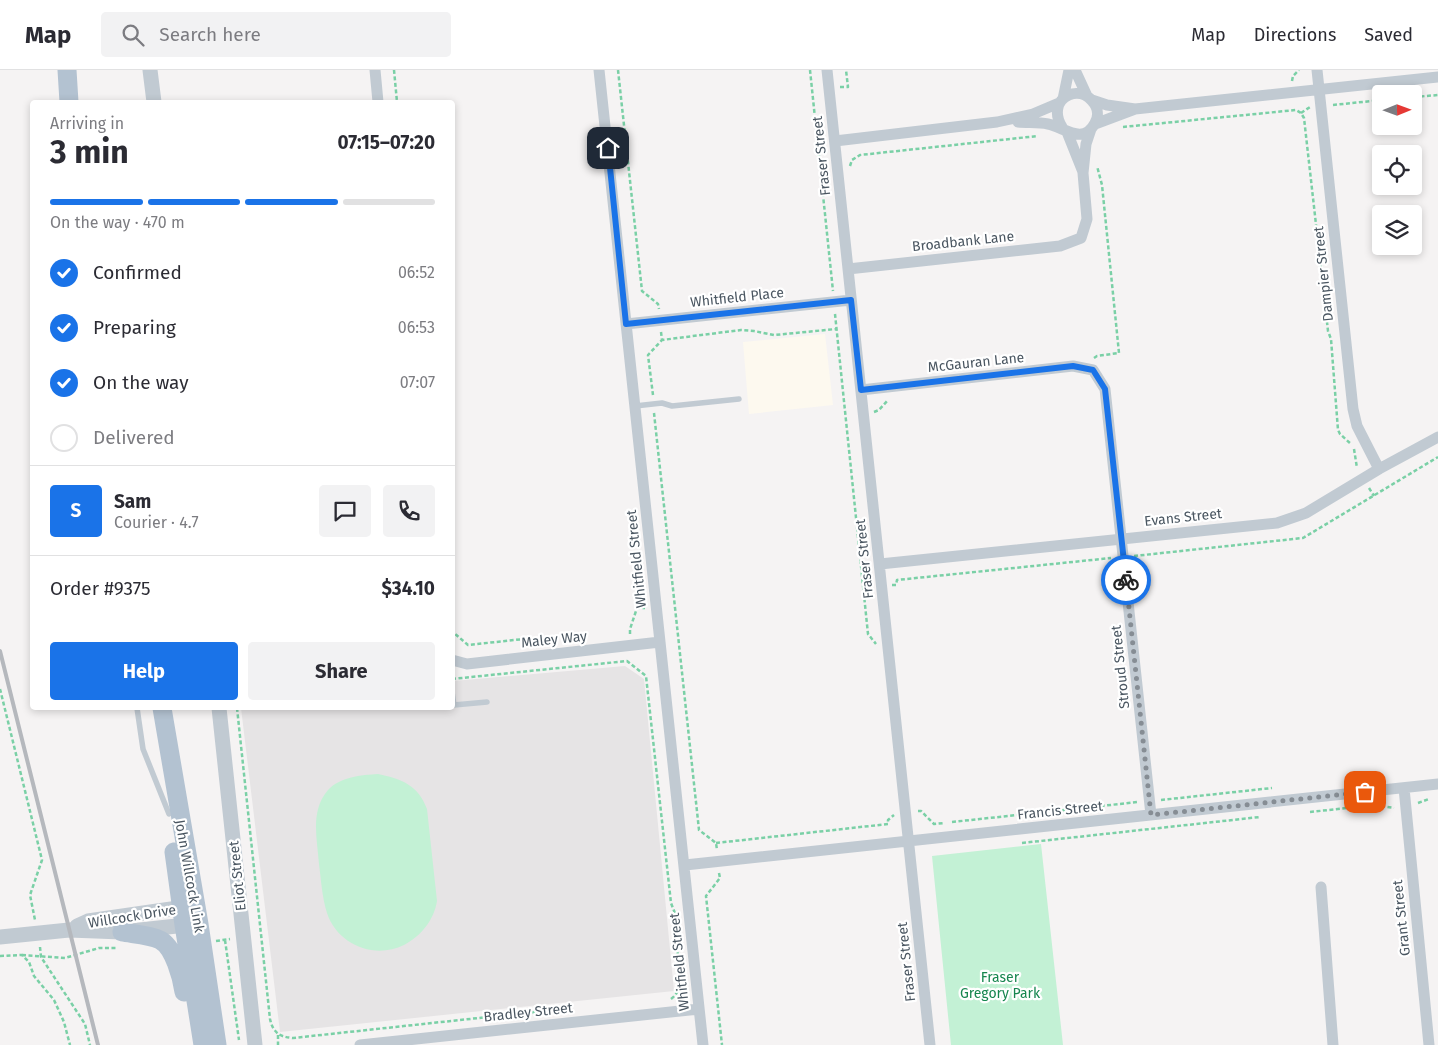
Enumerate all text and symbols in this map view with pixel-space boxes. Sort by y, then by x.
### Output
search box [101,12,451,57]
text: Map [25,21,71,49]
icon: search [119,21,147,49]
text: Search here [159,23,261,46]
text: Map [1191,24,1226,46]
text: Directions [1254,24,1336,46]
text: Saved [1364,24,1413,46]
north arrow [1372,85,1422,135]
map controls [1372,85,1422,255]
text: Arriving in [50,114,124,133]
street label: Fraser Street [809,114,834,197]
pin [587,127,629,169]
text: 07:15–07:20 [337,131,435,154]
text: 3 min [50,133,129,171]
icon: home [594,134,622,162]
button: locate [1372,145,1422,195]
button: layers [1372,205,1422,255]
text: On the way · 470 m [50,213,185,232]
street label: Dampier Street [1310,225,1337,322]
street label: Broadbank Lane [911,228,1015,255]
icon: check [50,259,78,287]
text: Confirmed [93,261,182,284]
text: 06:52 [398,263,435,282]
street label: Whitfield Place [689,284,785,311]
icon: check [50,314,78,342]
text: Preparing [93,316,176,339]
text: 06:53 [398,318,435,337]
street label: McGauran Lane [927,349,1025,376]
icon: check [50,369,78,397]
text: On the way [93,371,189,394]
text: 07:07 [400,373,435,392]
text: Delivered [93,426,175,449]
button: chat [319,485,371,537]
button: phone [383,485,435,537]
text: Sam [114,490,151,513]
text: S [71,499,81,522]
street label: Evans Street [1143,505,1224,530]
street label: Whitfield Street [623,508,650,609]
text: Courier · 4.7 [114,513,199,532]
street label: Fraser Street [852,517,877,600]
courier [1101,555,1151,605]
icon: bike [1112,566,1140,594]
text: Order #9375 [50,577,151,600]
text: $34.10 [381,577,435,600]
street label: Stroud Street [1108,623,1133,710]
street label: Maley Way [520,628,588,651]
button: Help [50,642,238,700]
button: Share [248,642,435,700]
pin [1344,771,1386,813]
icon: bag [1351,778,1379,806]
street label: Francis Street [1016,797,1105,823]
street label: John Willcock Link [171,818,208,935]
street label: Eliot Street [225,839,250,912]
street label: Grant Street [1389,878,1414,957]
street label: Willcock Drive [87,901,177,932]
street label: Whitfield Street [666,911,693,1012]
street label: Fraser Street [894,920,919,1003]
park label: Fraser Gregory Park [960,969,1041,1002]
street label: Bradley Street [483,999,574,1026]

